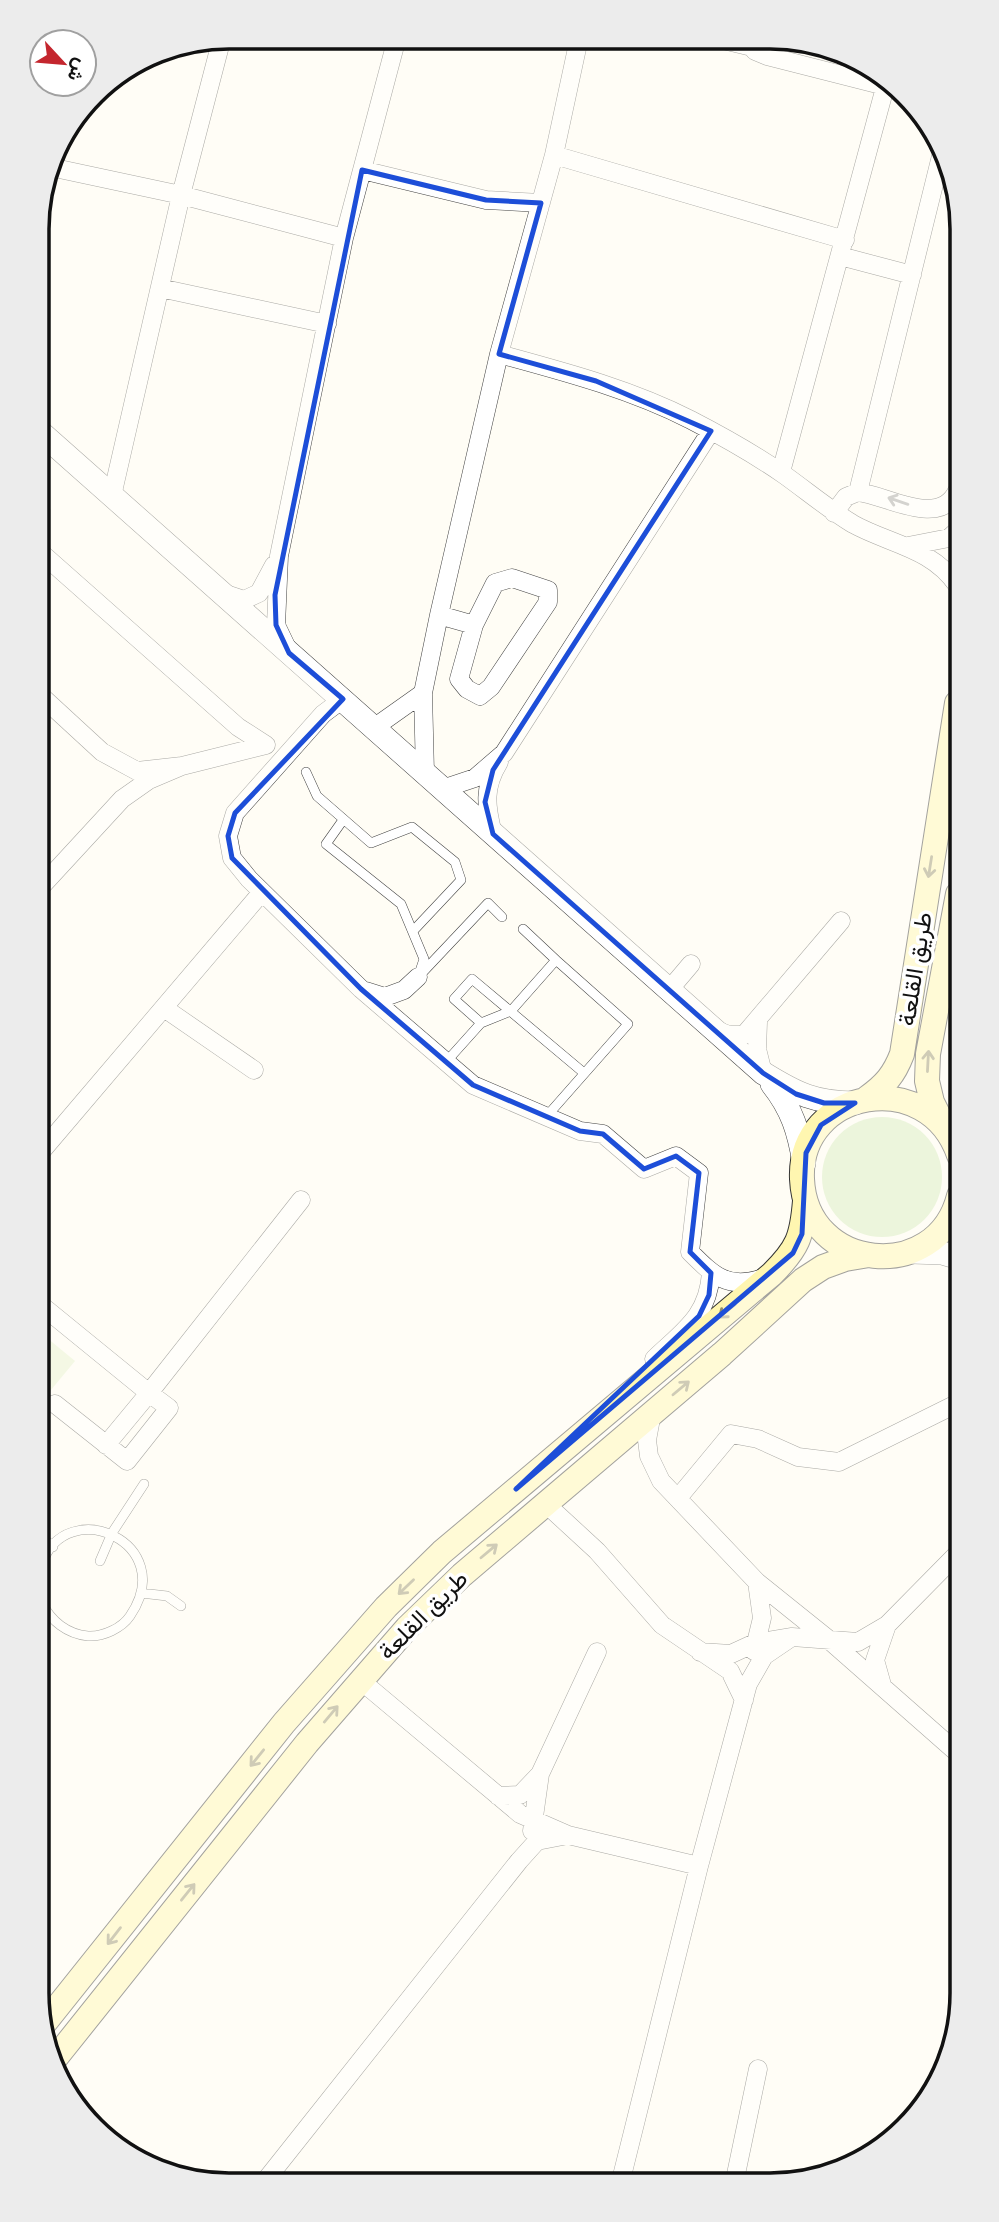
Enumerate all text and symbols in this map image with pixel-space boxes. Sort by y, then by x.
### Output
north arrow [28,28,98,98]
text: ش [62,54,95,87]
one-way arrow [887,494,909,507]
one-way arrow [923,855,936,878]
street label: طريق القلعة [889,910,940,1028]
one-way arrow [922,1050,935,1073]
one-way arrow [719,1303,737,1319]
one-way arrow [672,1380,690,1396]
one-way arrow [480,1543,498,1559]
street label: طريق القلعة [370,1562,475,1667]
one-way arrow [398,1578,415,1595]
one-way arrow [323,1706,339,1724]
one-way arrow [249,1748,264,1767]
one-way arrow [181,1883,196,1901]
one-way arrow [107,1926,122,1944]

